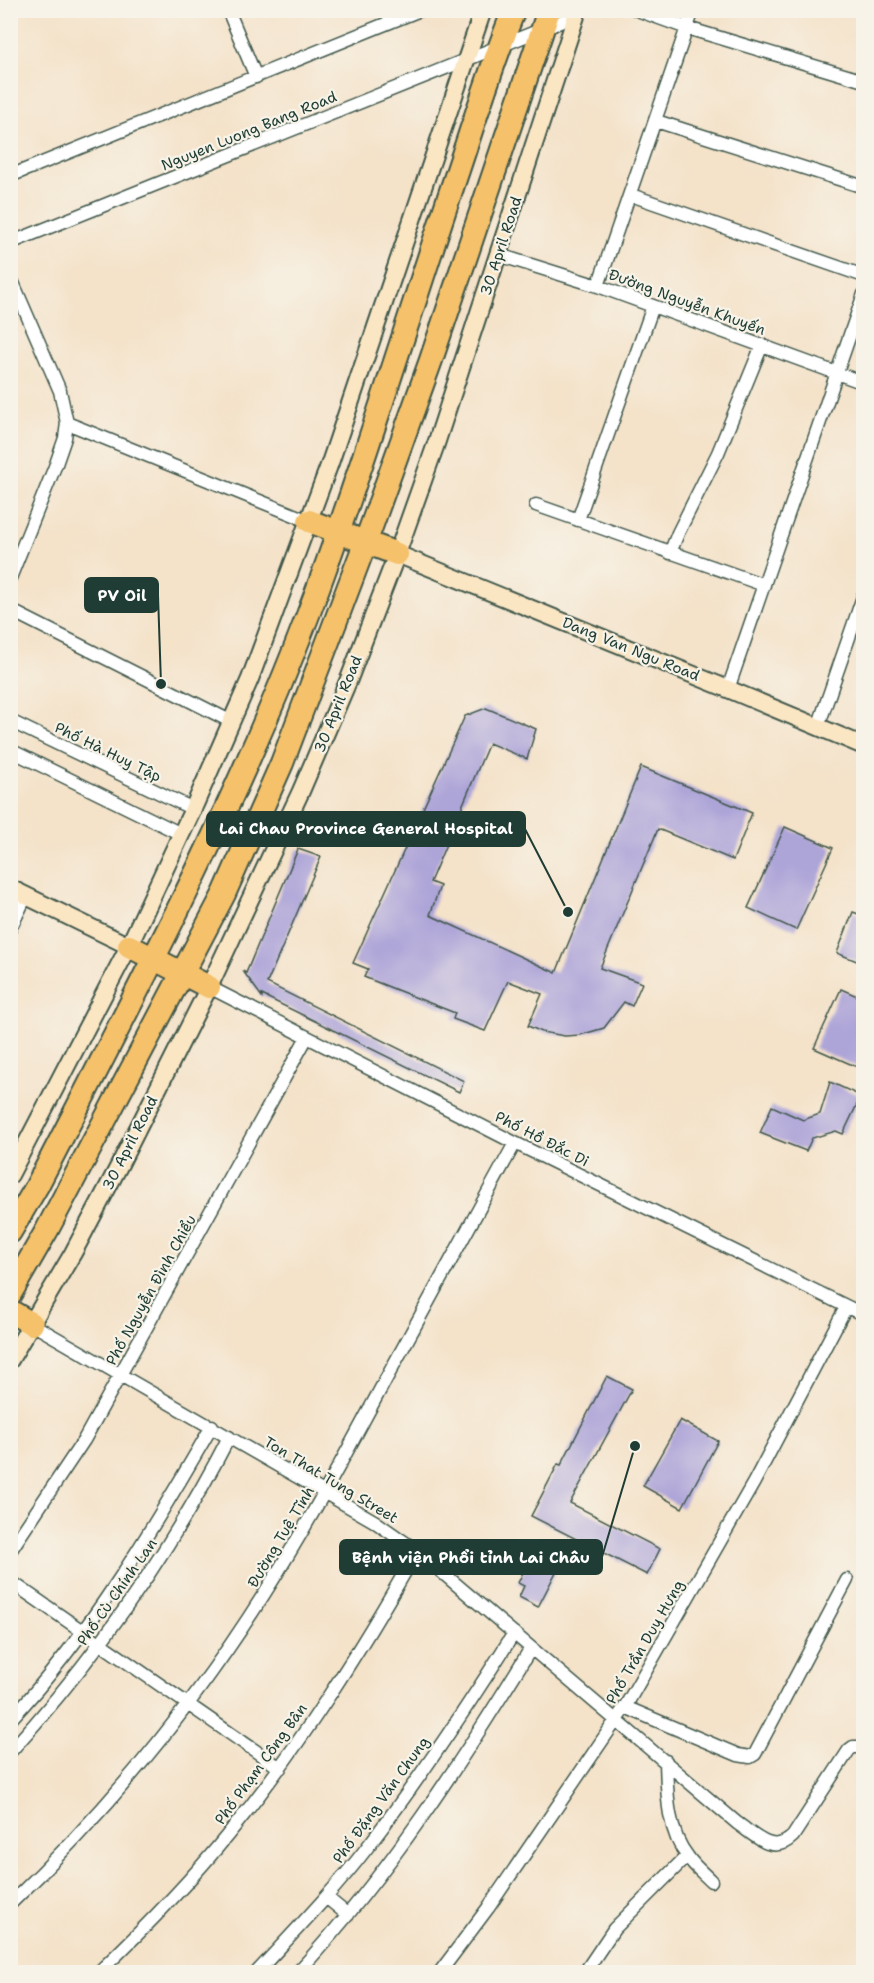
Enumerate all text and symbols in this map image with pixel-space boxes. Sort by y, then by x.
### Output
street label: Nguyen Luong Bang Road [158,86,340,175]
street label: 30 April Road [476,193,527,298]
street label: Đường Nguyễn Khuyến [606,264,768,340]
callout: PV Oil [85,578,158,612]
text: PV Oil [97,585,147,606]
street label: Dang Van Ngu Road [559,612,703,686]
street label: 30 April Road [309,652,367,756]
street label: Phố Hà Huy Tập [51,717,165,787]
callout: Lai Chau Province General Hospital [207,812,525,846]
text: Lai Chau Province General Hospital [219,818,513,839]
street label: 30 April Road [98,1092,163,1193]
street label: Phố Hồ Đắc Di [492,1107,592,1171]
street label: Phố Nguyễn Đình Chiểu [101,1211,201,1369]
street label: Ton That Tung Street [260,1432,402,1528]
street label: Đường Tuệ Tĩnh [243,1483,319,1591]
street label: Phố Cù Chính Lan [72,1534,162,1650]
callout: Bệnh viện Phổi tỉnh Lai Châu [340,1540,602,1574]
text: Bệnh viện Phổi tỉnh Lai Châu [352,1547,590,1568]
street label: Phố Trần Duy Hưng [601,1576,689,1708]
street label: Phố Phạm Công Bân [210,1699,312,1829]
street label: Phố Đặng Văn Chung [328,1732,434,1868]

